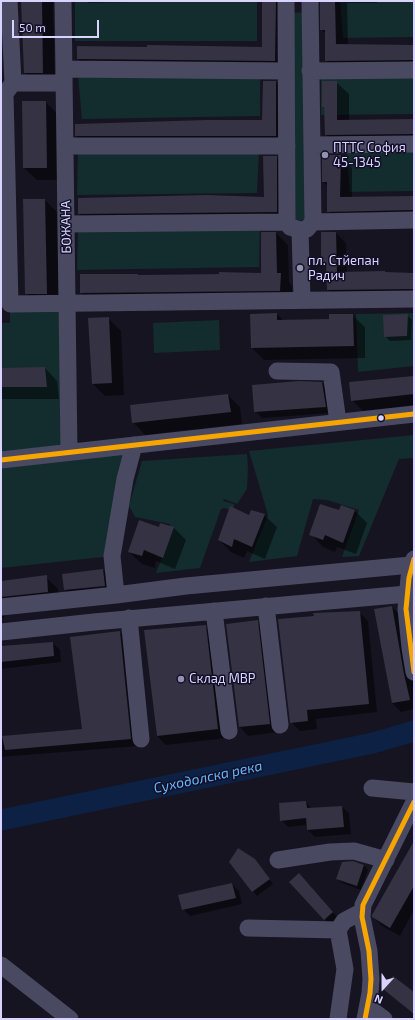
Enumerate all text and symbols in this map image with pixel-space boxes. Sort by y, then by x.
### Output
scale bar [14,12,101,38]
text: 50 m [19,20,46,34]
place label: ПТТС София 45-1345 [333,140,406,171]
marker: ПТТС София 45-1345 [320,150,330,160]
street label: БОЖАНА [58,200,74,254]
place label: пл. Стйепан Радич [308,253,379,284]
marker: пл. Стйепан Радич [295,263,305,273]
unlabelled marker [376,413,386,423]
place label: Склад МВР [189,671,256,687]
marker: Склад МВР [176,674,186,684]
water label: Суходолска река [152,757,264,797]
north arrow [363,968,403,1008]
text: N [372,992,385,1007]

